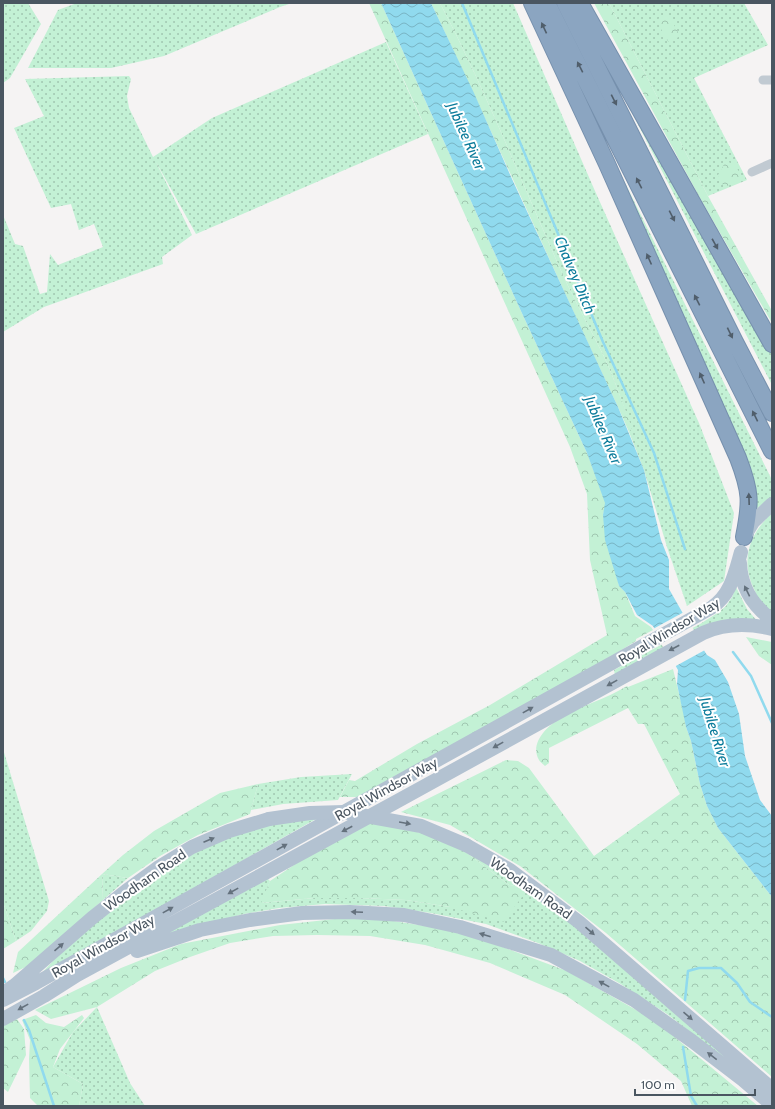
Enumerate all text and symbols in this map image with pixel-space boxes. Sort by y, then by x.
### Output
one-way arrow [541,22,547,33]
one-way arrow [577,62,583,73]
one-way arrow [611,95,617,106]
water label: Jubilee River [442,98,489,174]
one-way arrow [635,178,642,189]
one-way arrow [669,211,676,222]
water label: Chalvey Ditch [551,234,599,316]
one-way arrow [712,238,718,249]
one-way arrow [646,254,652,265]
one-way arrow [694,294,700,305]
one-way arrow [727,327,734,338]
one-way arrow [698,372,704,384]
water label: Jubilee River [580,391,626,468]
one-way arrow [752,410,758,422]
one-way arrow [746,492,752,505]
one-way arrow [743,586,750,597]
street label: Royal Windsor Way [615,594,723,668]
one-way arrow [668,645,680,652]
one-way arrow [606,679,617,686]
water label: Jubilee River [695,693,735,770]
one-way arrow [523,707,534,714]
one-way arrow [492,742,503,749]
street label: Royal Windsor Way [331,753,441,825]
one-way arrow [399,821,411,827]
one-way arrow [341,825,353,832]
one-way arrow [204,836,216,842]
one-way arrow [276,844,287,850]
street label: Woodham Road [101,845,189,915]
street label: Woodham Road [487,853,575,923]
one-way arrow [227,887,239,894]
one-way arrow [162,906,173,913]
one-way arrow [351,909,363,916]
street label: Royal Windsor Way [48,910,158,982]
one-way arrow [585,927,595,936]
one-way arrow [478,932,490,938]
one-way arrow [53,943,64,952]
one-way arrow [598,981,610,987]
one-way arrow [17,1004,29,1011]
one-way arrow [683,1012,694,1021]
one-way arrow [707,1052,718,1060]
scale bar [635,1071,755,1097]
text: 100 m [641,1077,675,1092]

